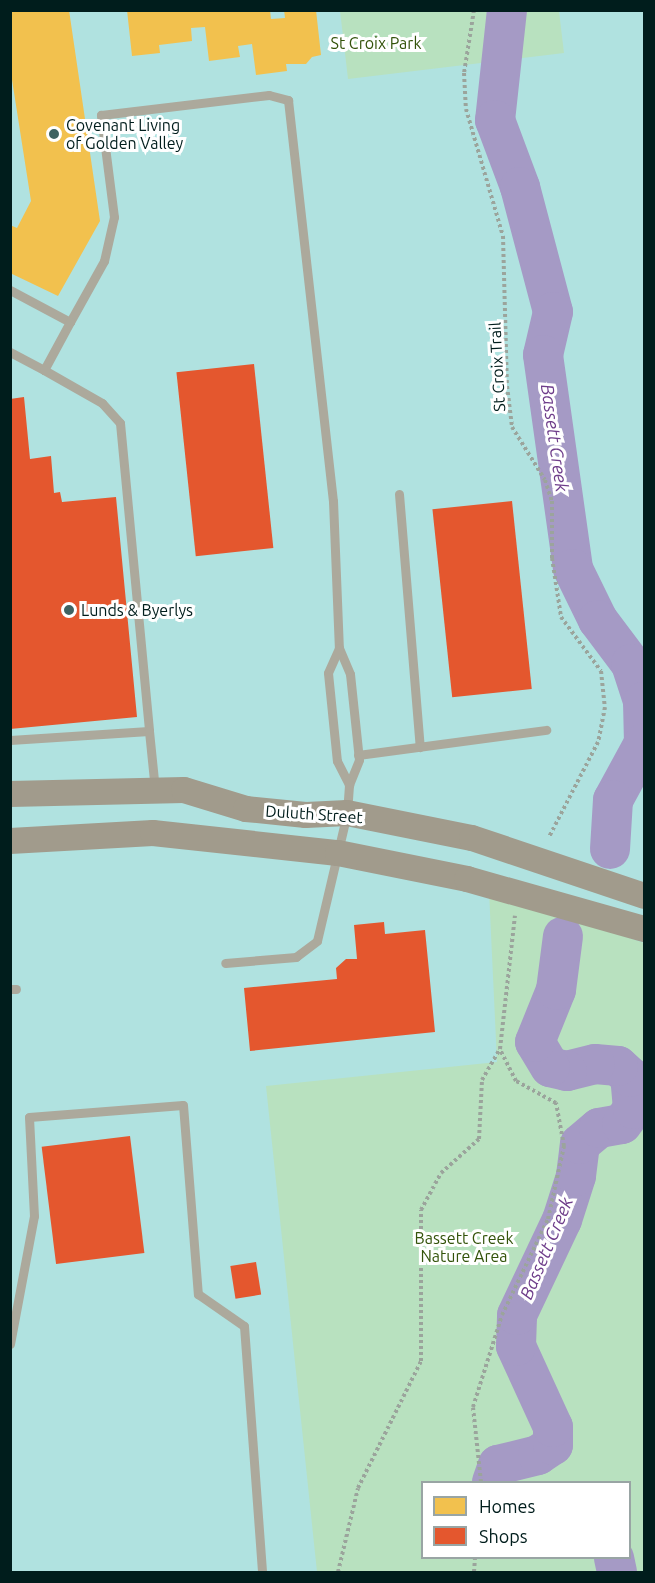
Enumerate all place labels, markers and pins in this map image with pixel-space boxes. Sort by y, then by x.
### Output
place label: Covenant Living of Golden Valley [66,115,183,153]
marker: Covenant Living of Golden Valley [47,127,61,141]
place label: Lunds & Byerlys [81,600,193,620]
marker: Lunds & Byerlys [62,603,76,617]

